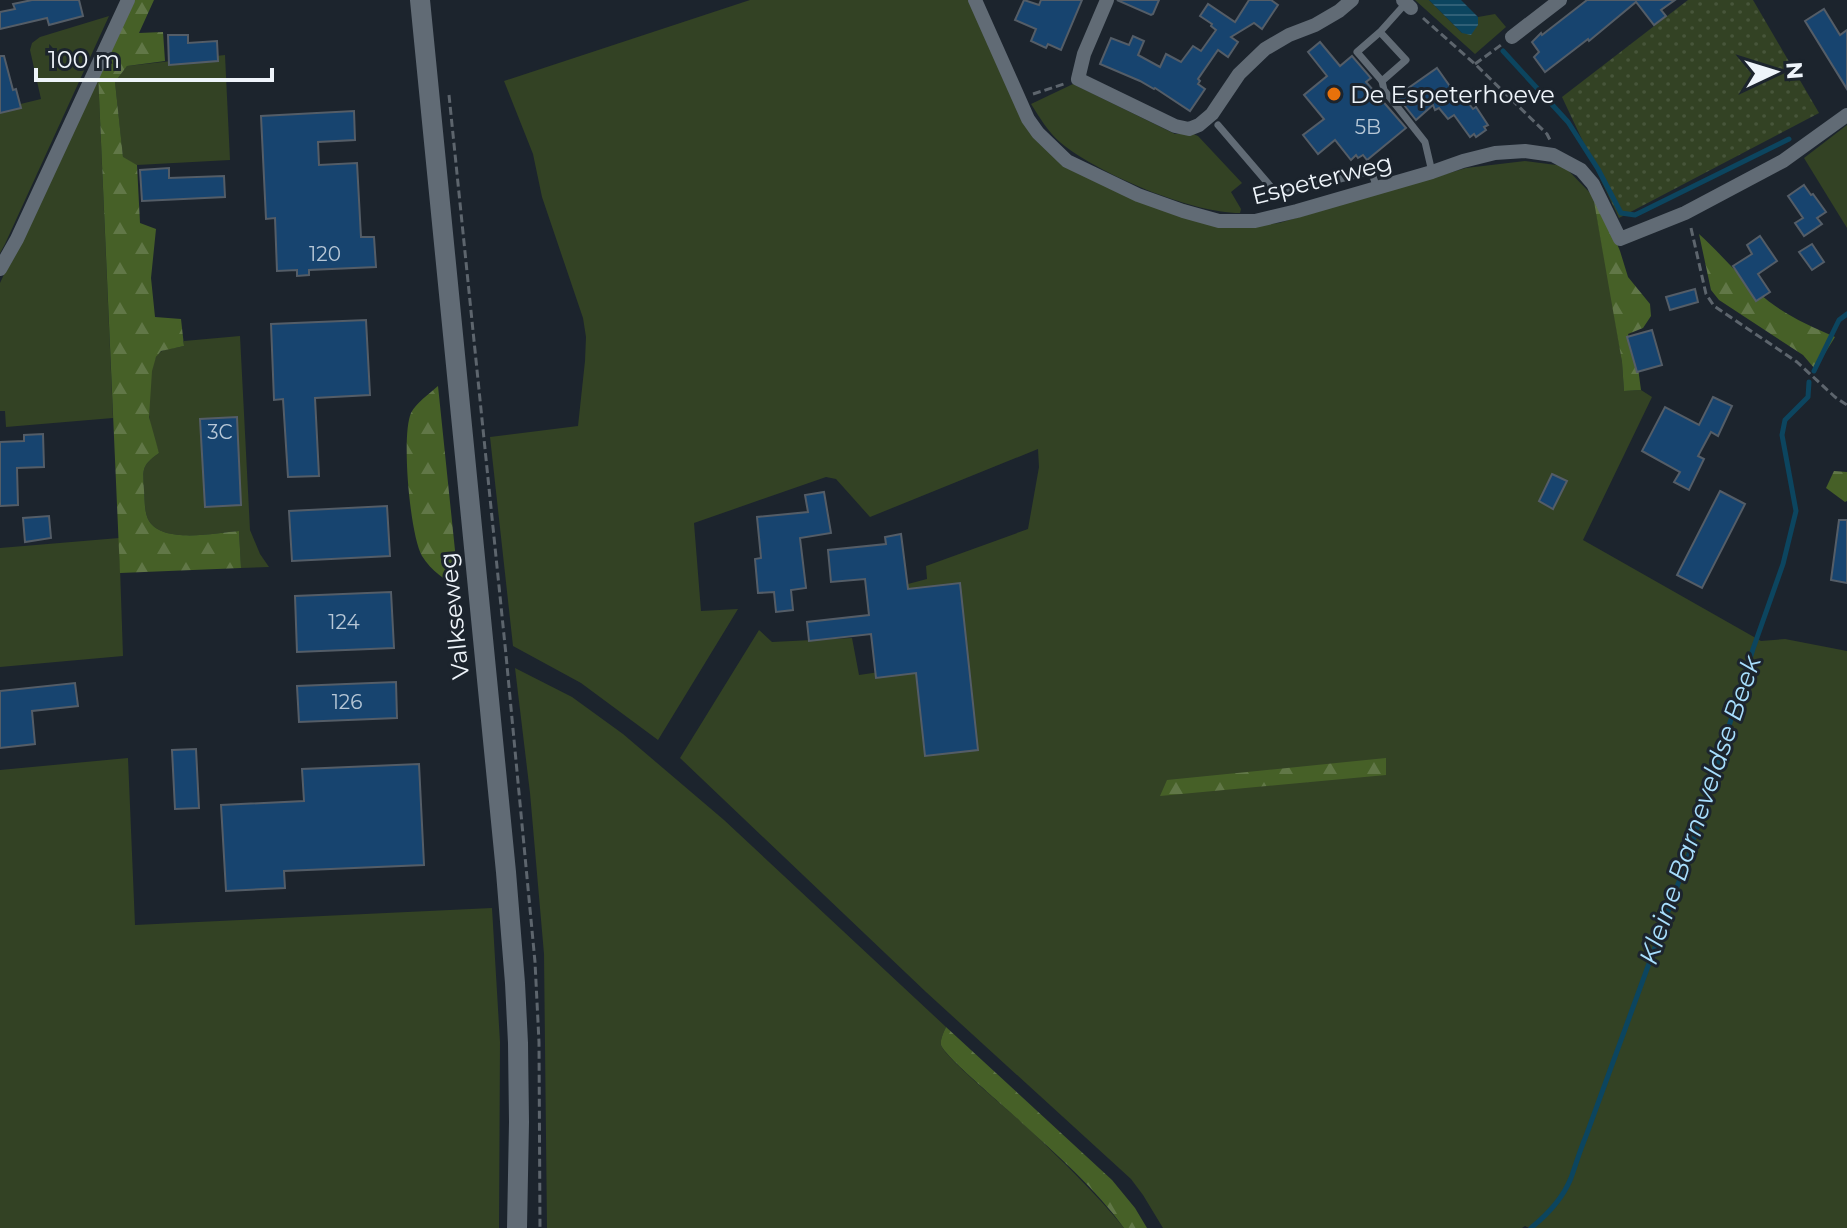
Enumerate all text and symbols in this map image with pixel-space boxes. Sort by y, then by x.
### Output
scale bar [36,32,272,82]
north arrow [1735,32,1815,112]
text: 100 m [48,45,120,74]
text: N [1780,61,1809,80]
place label: De Espeterhoeve [1350,80,1555,109]
marker: De Espeterhoeve [1325,85,1343,103]
house number: 5B [1355,115,1381,139]
street label: Espeterweg [1249,148,1395,210]
house number: 120 [309,242,341,266]
house number: 3C [207,420,233,444]
street label: Valkseweg [433,551,475,681]
house number: 124 [328,610,360,634]
water label: Kleine Barneveldse Beek [1632,650,1768,969]
house number: 126 [332,690,362,714]

